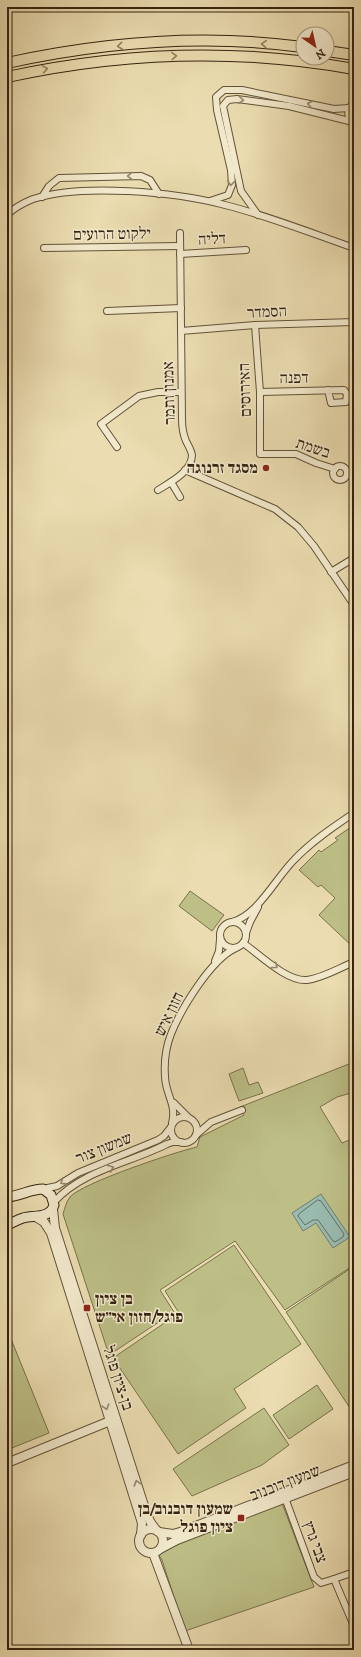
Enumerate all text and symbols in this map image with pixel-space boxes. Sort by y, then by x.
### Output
north arrow [295,26,335,66]
one-way arrow [261,39,267,48]
one-way arrow [117,41,123,50]
text: N [312,45,328,62]
one-way arrow [171,51,177,60]
one-way arrow [42,65,48,74]
one-way arrow [238,96,244,105]
one-way arrow [307,101,313,109]
one-way arrow [127,172,133,180]
one-way arrow [227,180,236,186]
street label: ילקוט הרועים [73,223,151,245]
street label: דליה [198,228,226,250]
street label: הסמדר [247,301,287,323]
street label: אמנון ותמר [158,361,180,425]
street label: האירוסים [234,363,256,417]
street label: דפנה [279,368,309,388]
street label: בשמת [293,433,333,463]
place label: מסגד זרנוגה [187,458,258,478]
marker: מסגד זרנוגה [261,463,271,473]
one-way arrow [270,961,277,968]
street label: חזון איש [150,989,188,1039]
street label: שמשון צור [73,1128,135,1168]
one-way arrow [107,1164,114,1172]
one-way arrow [60,1177,67,1184]
place label: בן ציון פוגל/חזון אי״ש [95,1289,183,1327]
marker: בן ציון פוגל/חזון אי״ש [82,1303,92,1313]
street label: בן-ציון פוגל [98,1343,138,1413]
one-way arrow [101,1404,109,1411]
street label: שמעון דובנוב [247,1460,323,1506]
one-way arrow [133,1480,142,1487]
place label: שמעון דובנוב/בן ציון פוגל [138,1499,233,1537]
marker: שמעון דובנוב/בן ציון פוגל [236,1513,246,1523]
street label: צבי גרץ [298,1518,332,1566]

